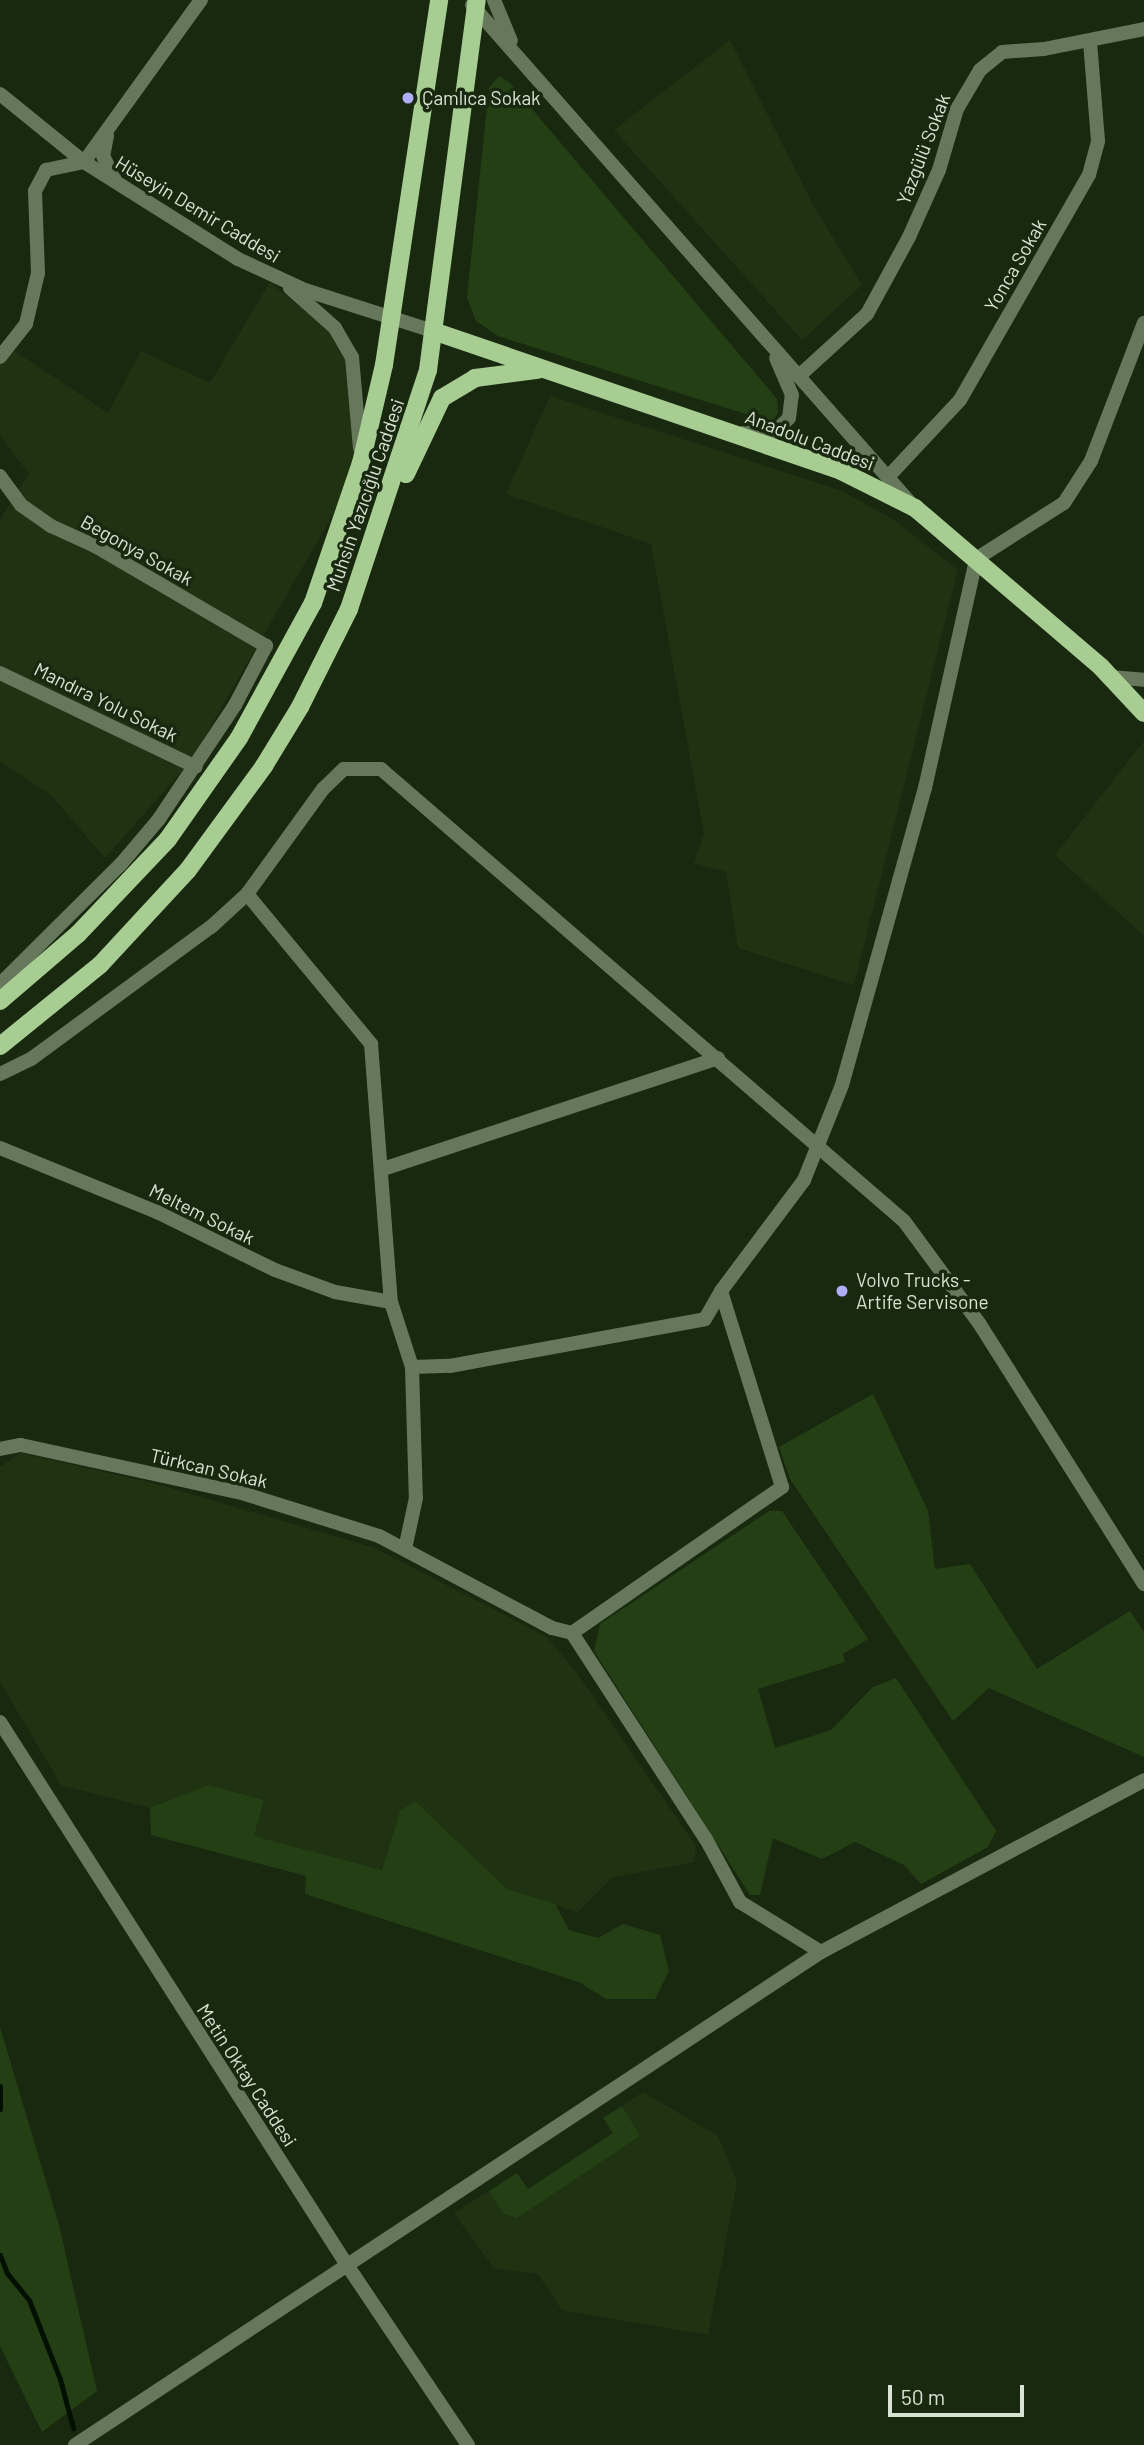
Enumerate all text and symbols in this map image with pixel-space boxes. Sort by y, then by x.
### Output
place label: Çamlıca Sokak [422,87,541,109]
marker: Çamlıca Sokak [400,90,416,106]
street label: Yazgülü Sokak [891,90,955,208]
street label: Hüseyin Demir Caddesi [111,151,285,267]
street label: Yonca Sokak [979,214,1051,316]
street label: Muhsin Yazıcığlu Caddesi [321,396,409,594]
street label: Anadolu Caddesi [742,405,878,475]
street label: Begonya Sokak [77,510,197,590]
street label: Mandıra Yolu Sokak [31,657,181,747]
street label: Meltem Sokak [146,1179,258,1249]
place label: Volvo Trucks - Artife Servisone [856,1269,989,1313]
marker: Volvo Trucks - Artife Servisone [834,1283,850,1299]
street label: Türkcan Sokak [148,1443,270,1493]
street label: Metin Oktay Caddesi [192,1999,302,2151]
scale bar [892,2372,1028,2416]
text: 50 m [901,2384,945,2409]

